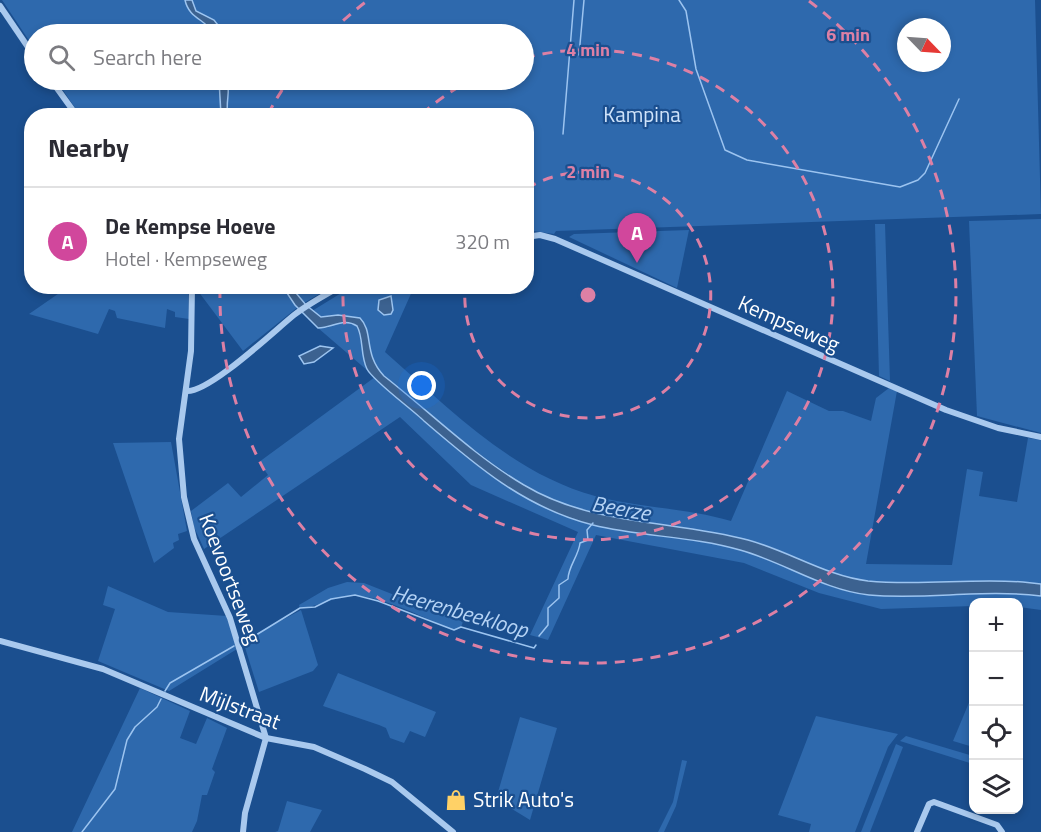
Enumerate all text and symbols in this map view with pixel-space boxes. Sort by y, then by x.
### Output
north arrow [897,18,951,72]
text: 6 min [826,21,870,48]
search box [24,24,534,90]
text: 4 min [566,36,610,63]
text: Search here [93,40,202,74]
icon: search [45,41,78,74]
park label: Kampina [603,98,681,130]
text: Nearby [48,128,129,167]
text: 2 min [566,158,610,185]
text: De Kempse Hoeve [105,209,275,243]
pin: A [618,214,656,263]
text: A [61,226,74,257]
text: 320 m [455,226,510,257]
text: Hotel · Kempseweg [105,243,267,274]
centre of rings [578,285,598,305]
street label: Kempseweg [733,286,846,360]
your location [407,371,436,400]
water label: Beerze [589,486,655,530]
street label: Koevoortseweg [191,509,271,649]
water label: Heerenbeekloop [388,575,533,647]
map controls [969,598,1023,814]
button: + [969,598,1023,652]
button: − [969,652,1023,706]
street label: Mijlstraat [195,677,286,737]
button: locate [969,706,1023,760]
button: layers [969,760,1023,814]
place label: Strik Auto's [473,783,574,815]
shop icon: Strik Auto's [444,788,468,812]

